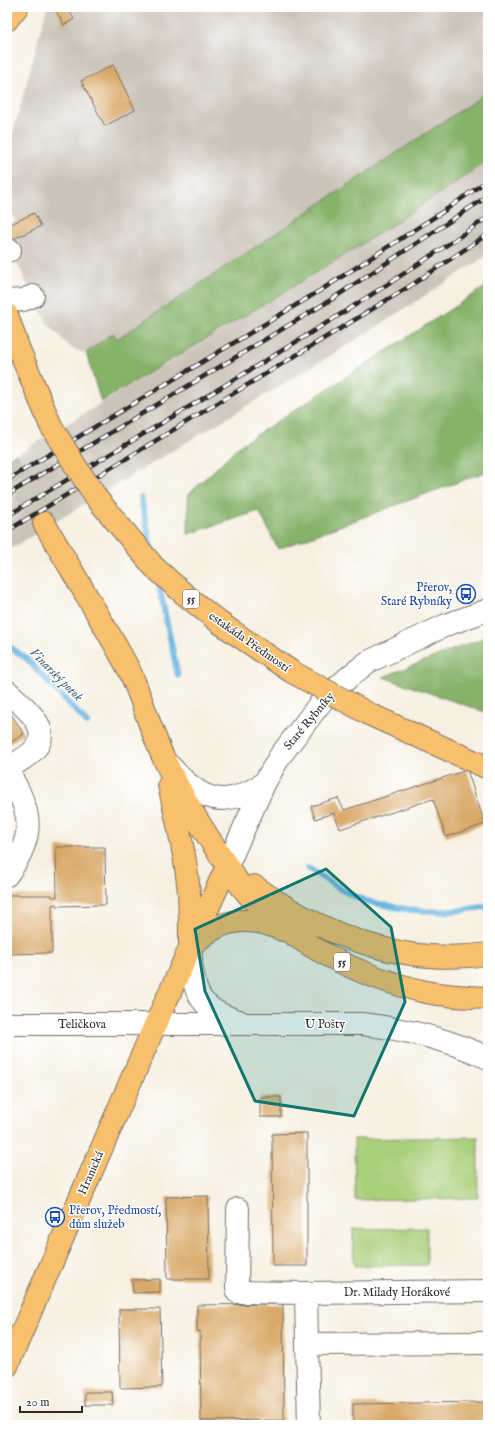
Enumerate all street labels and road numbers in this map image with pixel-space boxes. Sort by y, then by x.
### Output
road number: 55 [183,590,199,608]
street label: estakáda Předmostí [206,609,293,676]
street label: Staré Rybníky [280,689,338,753]
road number: 55 [334,953,350,971]
street label: Teličkova [58,1017,107,1032]
street label: U Pošty [305,1017,345,1032]
street label: Hranická [75,1148,108,1197]
street label: Dr. Milady Horákové [344,1285,451,1300]

